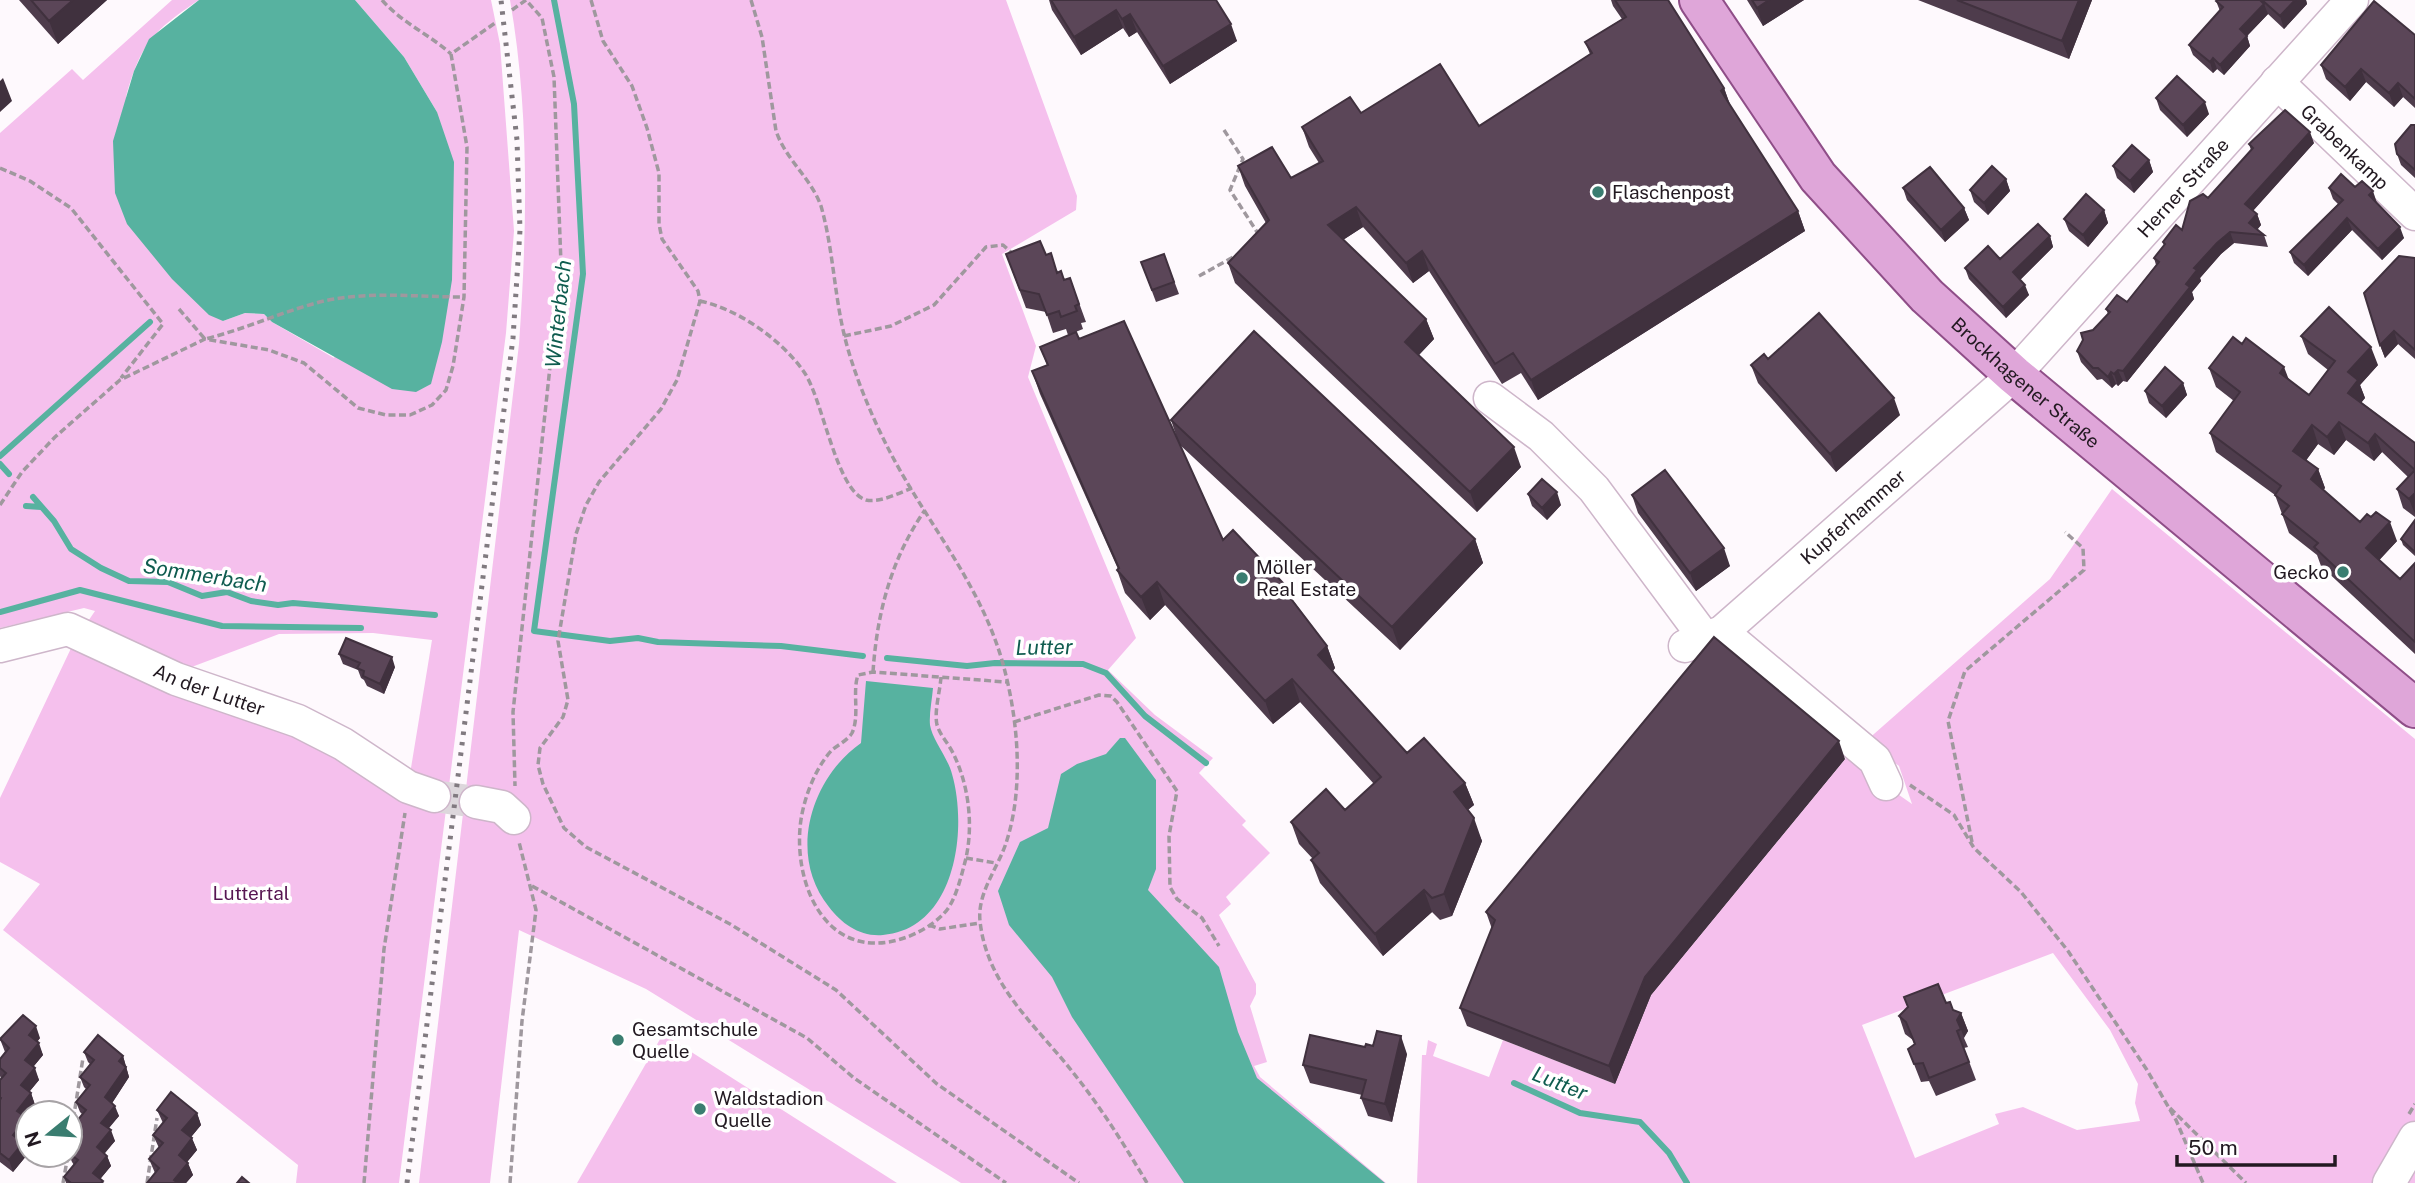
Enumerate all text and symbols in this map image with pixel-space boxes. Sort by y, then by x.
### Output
street label: Grabenkamp [2296,100,2393,194]
street label: Herner Straße [2133,133,2233,242]
place label: Flaschenpost [1612,181,1731,203]
marker: Flaschenpost [1590,184,1606,200]
water label: Winterbach [540,259,576,369]
street label: Brockhagener Straße [1947,313,2104,453]
street label: Kupferhammer [1796,465,1910,569]
water label: Sommerbach [141,553,269,597]
place label: Möller Real Estate [1256,556,1356,600]
place label: Gecko [2273,561,2329,583]
marker: Gecko [2335,564,2351,580]
marker: Möller Real Estate [1234,570,1250,586]
water label: Lutter [1015,634,1074,660]
street label: An der Lutter [150,659,268,720]
park label: Luttertal [212,882,290,904]
place label: Gesamtschule Quelle [632,1018,758,1062]
marker: Gesamtschule Quelle [610,1032,626,1048]
water label: Lutter [1529,1061,1592,1106]
place label: Waldstadion Quelle [714,1087,824,1131]
north arrow [14,1099,84,1169]
marker: Waldstadion Quelle [692,1101,708,1117]
scale bar [2177,1124,2334,1168]
text: N [20,1129,46,1150]
text: 50 m [2188,1135,2238,1160]

